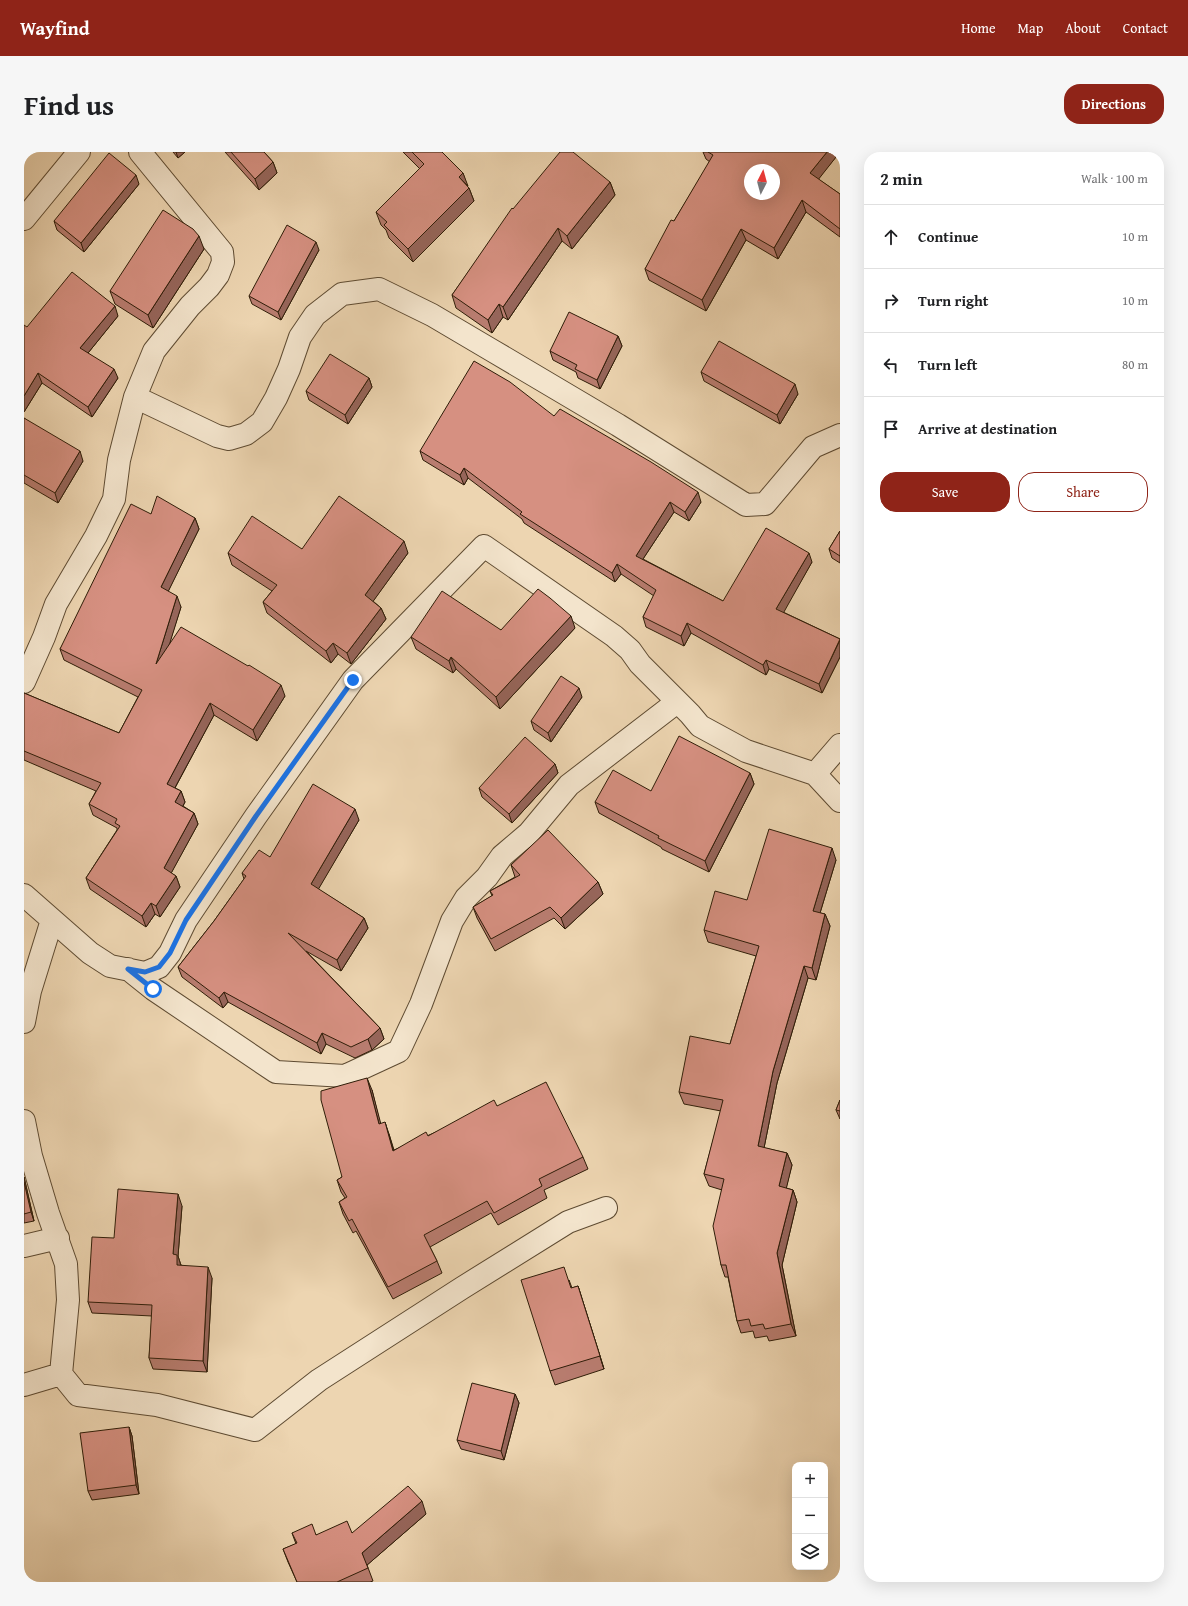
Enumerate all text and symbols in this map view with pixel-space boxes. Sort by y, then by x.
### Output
text: Wayfind [20,14,90,42]
text: Home [961,18,996,38]
text: Map [1018,18,1043,38]
text: About [1065,18,1101,38]
text: Contact [1123,18,1168,38]
text: Find us [24,84,114,125]
button: Directions [1064,84,1164,124]
north arrow [744,164,780,200]
text: 2 min [880,166,922,191]
text: Walk · 100 m [1081,169,1148,188]
icon: ahead [880,226,902,248]
text: Continue [918,226,979,247]
text: 10 m [1122,227,1148,246]
icon: right [880,290,902,312]
text: Turn right [918,290,989,311]
text: 10 m [1122,291,1148,310]
icon: left [880,354,902,376]
text: Turn left [918,354,977,375]
text: 80 m [1122,355,1148,374]
icon: arrive [880,418,902,440]
text: Arrive at destination [918,418,1057,439]
button: Save [880,472,1010,512]
button: Share [1018,472,1148,512]
route end [344,671,362,689]
route start [144,980,162,998]
map controls [792,1462,828,1570]
button: + [792,1462,828,1498]
button: − [792,1498,828,1534]
button: layers [792,1534,828,1570]

